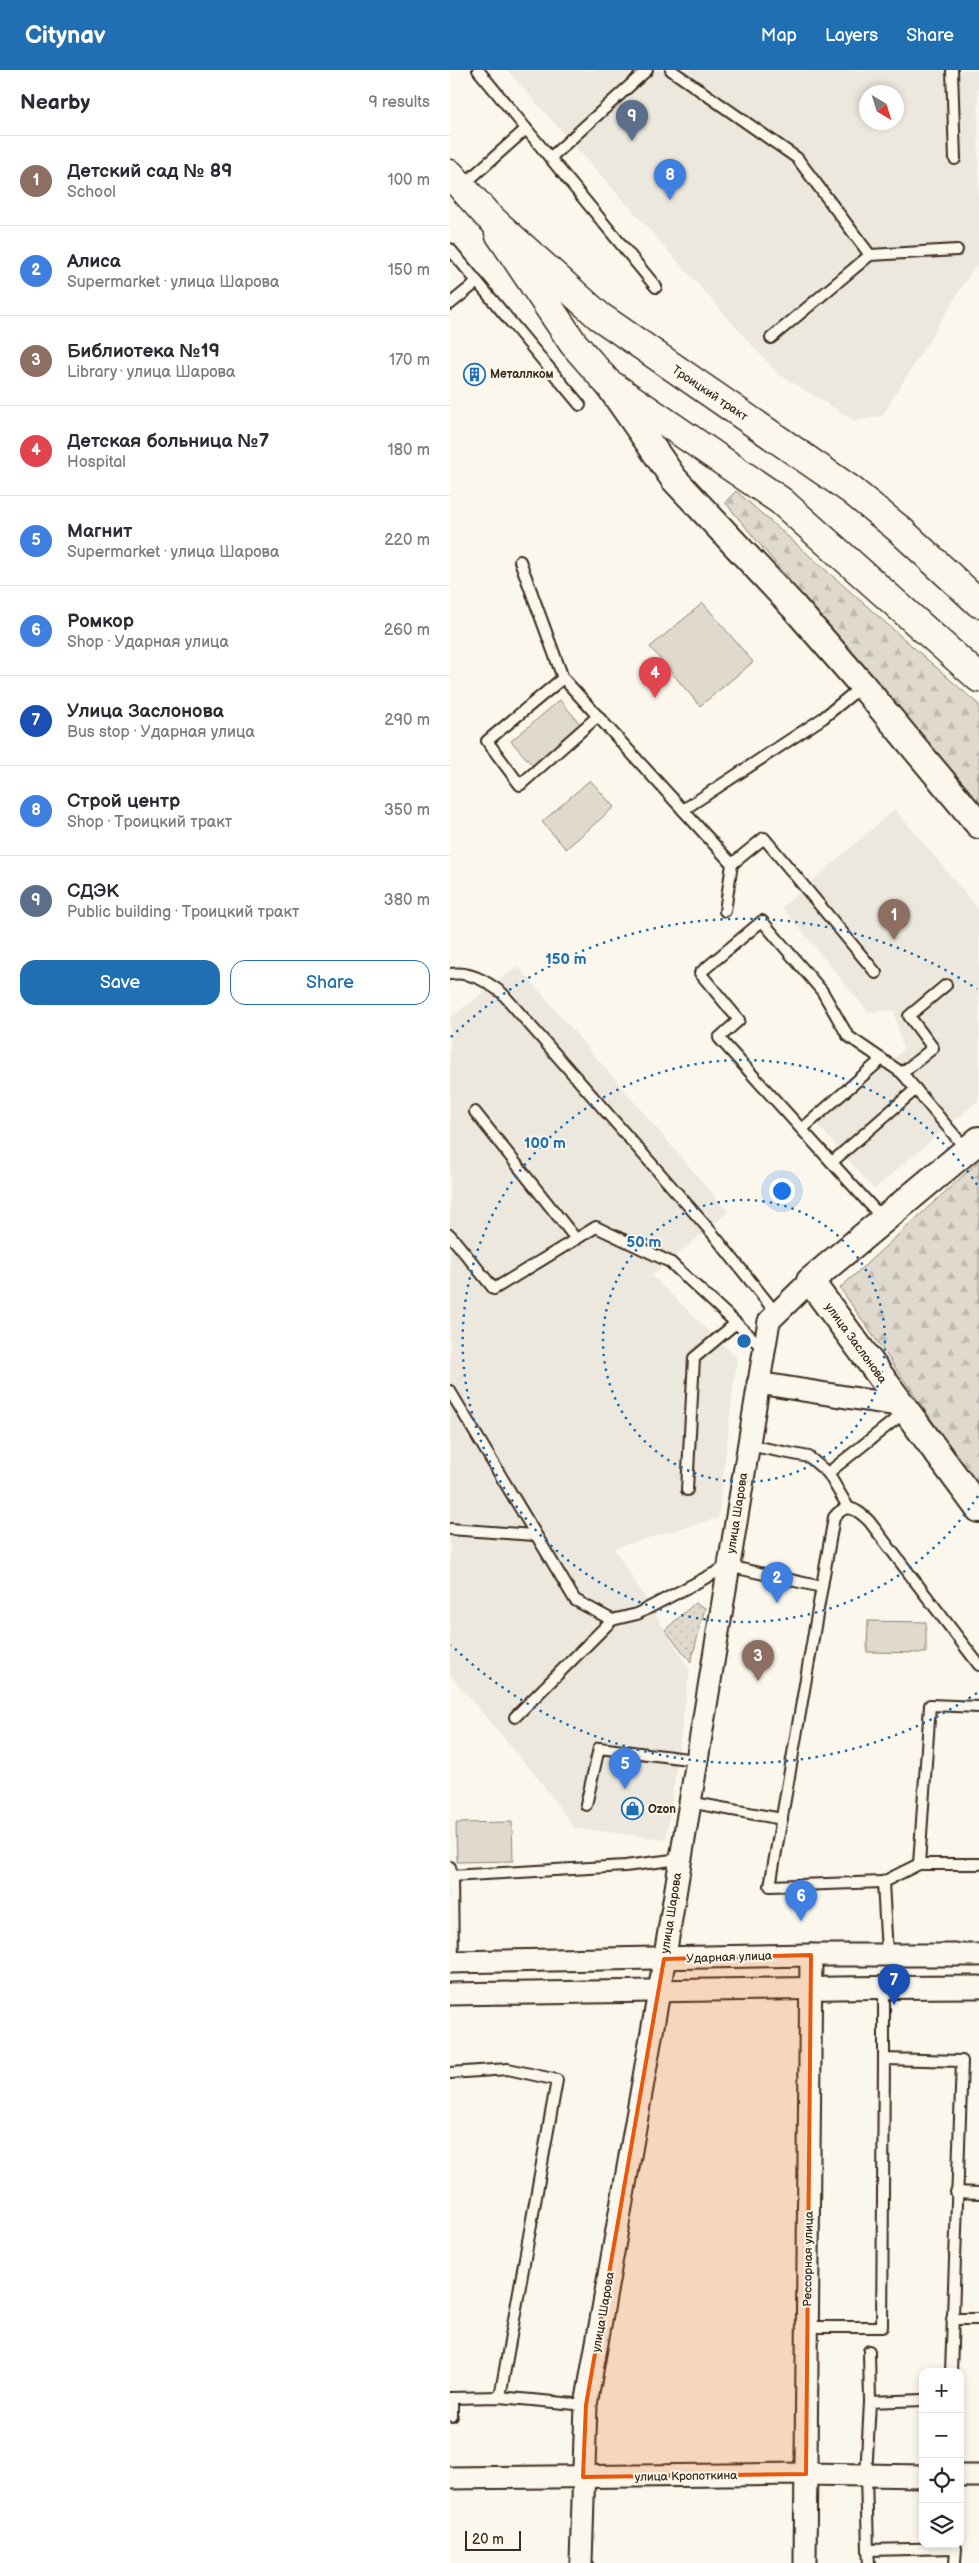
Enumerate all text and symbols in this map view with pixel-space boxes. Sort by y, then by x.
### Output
text: Citynav [25,21,106,50]
text: Map [761,25,797,46]
text: Layers [825,25,878,46]
text: Share [906,25,954,46]
north arrow [859,85,904,130]
text: Nearby [20,90,90,115]
text: 9 results [368,93,430,112]
pin: 9 [616,100,648,141]
pin: 8 [654,159,686,200]
text: Детский сад № 89 [67,160,232,183]
text: 1 [33,171,39,190]
text: 100 m [387,171,430,190]
text: School [67,183,116,202]
text: Алиса [67,250,121,273]
text: 2 [31,261,41,280]
text: 150 m [388,261,430,280]
text: Supermarket · улица Шарова [67,273,279,292]
text: Библиотека №19 [67,340,220,363]
text: 3 [31,351,41,370]
text: 170 m [389,351,430,370]
building icon: Металлком [462,362,486,386]
street label: Троицкий тракт [669,362,751,425]
text: Library · улица Шарова [67,363,235,382]
place label: Металлком [490,367,554,382]
text: Детская больница №7 [67,430,269,453]
text: 4 [31,441,41,460]
text: 180 m [388,441,430,460]
text: Hospital [67,453,126,472]
text: Магнит [67,520,132,543]
text: 5 [31,531,41,550]
text: 220 m [384,531,430,550]
text: Supermarket · улица Шарова [67,543,279,562]
text: Ромкор [67,610,134,633]
text: 6 [31,621,41,640]
text: 260 m [384,621,430,640]
text: Shop · Ударная улица [67,633,229,652]
pin: 4 [639,657,671,698]
text: Улица Заслонова [67,700,224,723]
text: 7 [32,711,40,730]
text: 290 m [384,711,430,730]
text: Bus stop · Ударная улица [67,723,255,742]
text: Строй центр [67,790,180,813]
text: 8 [31,801,41,820]
text: 350 m [384,801,430,820]
text: Shop · Троицкий тракт [67,813,232,832]
text: СДЭК [67,880,119,903]
text: 9 [31,891,41,910]
text: 380 m [384,891,430,910]
pin: 1 [878,899,910,940]
text: Public building · Троицкий тракт [67,903,299,922]
text: 150 m [545,950,587,969]
button: Save [20,960,220,1005]
button: Share [230,960,430,1005]
text: 100 m [524,1134,566,1153]
your location [769,1178,795,1204]
text: 50 m [627,1233,662,1252]
street label: улица Заслонова [821,1300,890,1387]
centre of rings [735,1332,753,1350]
street label: улица Шарова [724,1472,751,1555]
pin: 2 [761,1562,793,1603]
pin: 3 [742,1640,774,1681]
pin: 5 [609,1748,641,1789]
shop icon: Ozon [620,1797,644,1821]
place label: Ozon [648,1802,676,1817]
street label: улица Шарова [658,1872,685,1955]
pin: 6 [785,1880,817,1921]
street label: Ударная улица [686,1949,772,1966]
pin: 7 [878,1964,910,2005]
street label: Рессорная улица [800,2211,817,2307]
street label: улица Шарова [589,2271,618,2354]
map controls [919,2368,964,2548]
button: + [919,2368,964,2413]
button: − [919,2413,964,2458]
button: locate [919,2458,964,2503]
street label: улица Кропоткина [635,2468,737,2485]
button: layers [919,2503,964,2548]
scale bar [465,2528,521,2551]
text: 20 m [472,2531,504,2548]

